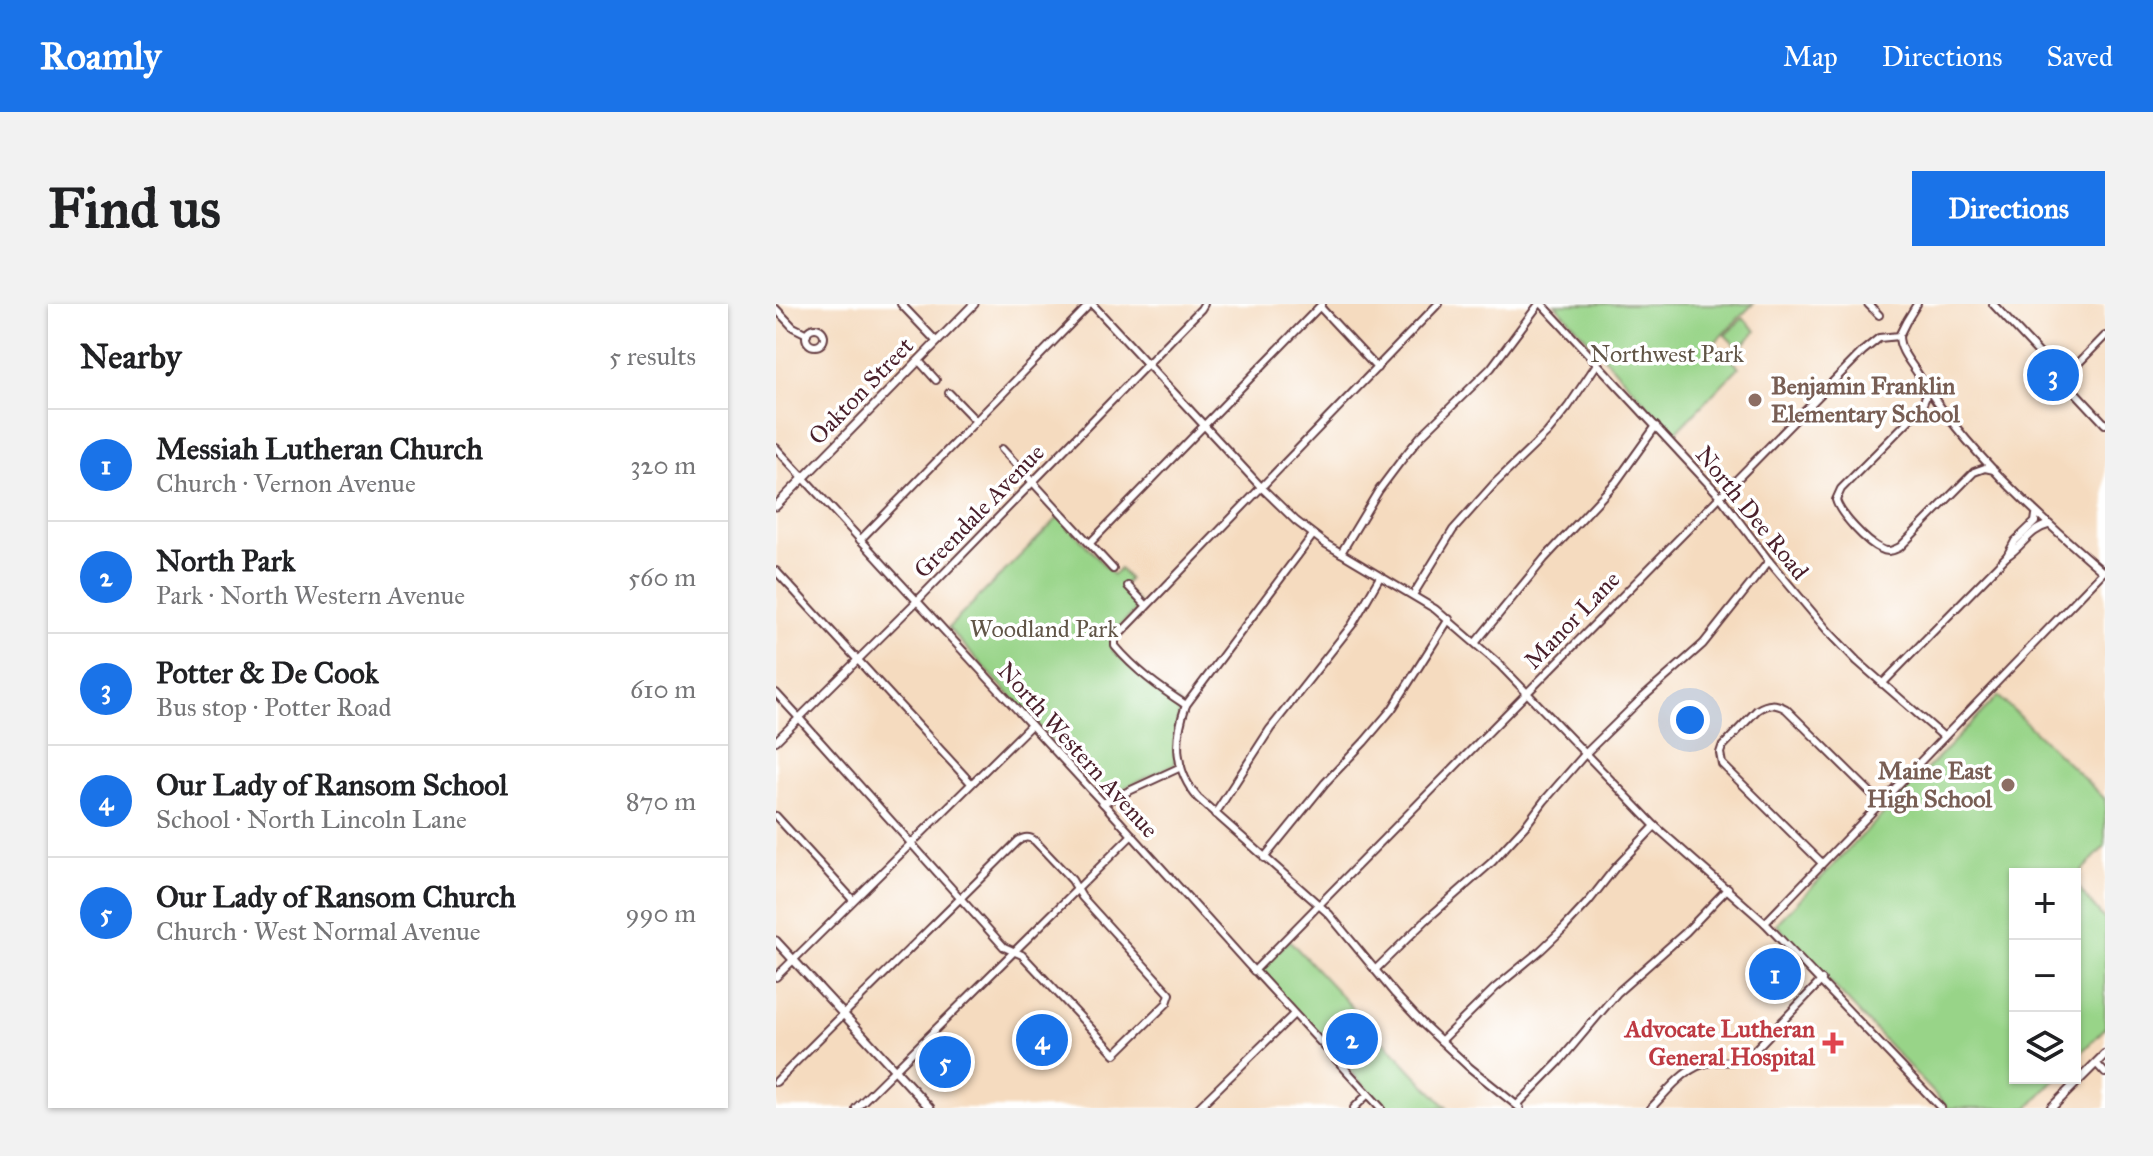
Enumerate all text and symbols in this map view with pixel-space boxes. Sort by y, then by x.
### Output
text: Roamly [40,33,161,79]
text: Map [1783,39,1838,74]
text: Directions [1882,39,2003,74]
text: Saved [2047,39,2113,74]
button: Directions [1912,171,2105,246]
text: Find us [48,174,221,242]
street label: Oakton Street [802,331,920,451]
text: Nearby [80,336,182,377]
park label: Northwest Park [1590,339,1745,369]
text: 5 results [609,340,696,372]
pin: 3 [2027,345,2079,405]
place label: Benjamin Franklin Elementary School [1771,371,1960,429]
marker: Benjamin Franklin Elementary School [1746,391,1764,409]
text: Messiah Lutheran Church [156,431,483,467]
street label: Greendale Avenue [907,438,1051,584]
street label: North Dee Road [1689,440,1815,586]
text: 1 [101,449,111,481]
text: 320 m [630,449,696,481]
text: Church · Vernon Avenue [156,467,416,499]
text: North Park [156,543,295,579]
text: 2 [100,561,112,593]
text: 560 m [628,561,696,593]
street label: Manor Lane [1518,565,1626,675]
text: Park · North Western Avenue [156,579,465,611]
park label: Woodland Park [970,614,1119,644]
text: Potter & De Cook [156,655,379,691]
street label: North Western Avenue [991,656,1165,844]
text: 3 [101,673,111,705]
text: 610 m [630,673,696,705]
text: Bus stop · Potter Road [156,691,392,723]
your location [1670,700,1710,740]
place label: Maine East High School [1867,756,1993,814]
text: Our Lady of Ransom School [156,767,508,803]
marker: Maine East High School [1999,776,2017,794]
text: 4 [99,785,113,817]
text: 870 m [626,785,696,817]
text: School · North Lincoln Lane [156,803,467,835]
map controls [2009,868,2081,1084]
button: + [2009,868,2081,940]
text: Our Lady of Ransom Church [156,879,516,915]
text: 5 [100,897,112,929]
text: 990 m [625,897,696,929]
text: Church · West Normal Avenue [156,915,481,947]
button: − [2009,940,2081,1012]
pin: 1 [1749,944,1801,1004]
pin: 2 [1326,1009,1378,1069]
pin: 4 [1016,1010,1068,1070]
button: layers [2009,1012,2081,1084]
place label: Advocate Lutheran General Hospital [1623,1014,1816,1072]
pin: 5 [919,1032,971,1092]
marker: Advocate Lutheran General Hospital [1822,1032,1844,1054]

